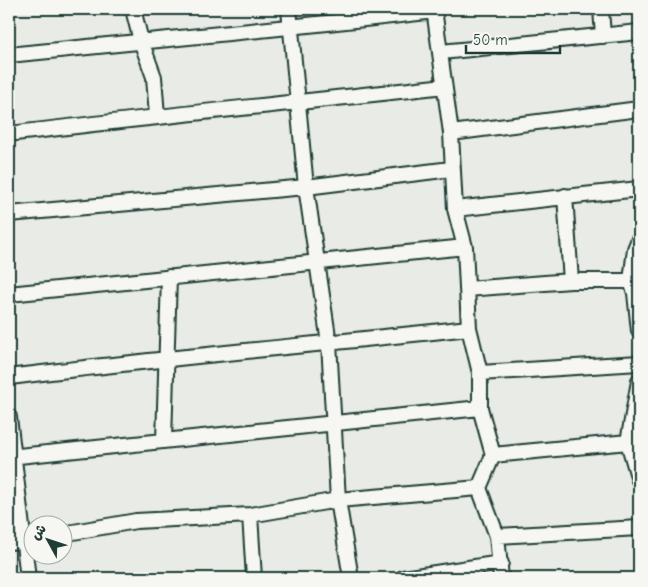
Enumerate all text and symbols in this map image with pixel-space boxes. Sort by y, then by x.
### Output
scale bar [466,22,559,54]
text: 50 m [473,31,508,49]
north arrow [22,514,72,564]
text: ش [27,521,50,543]

